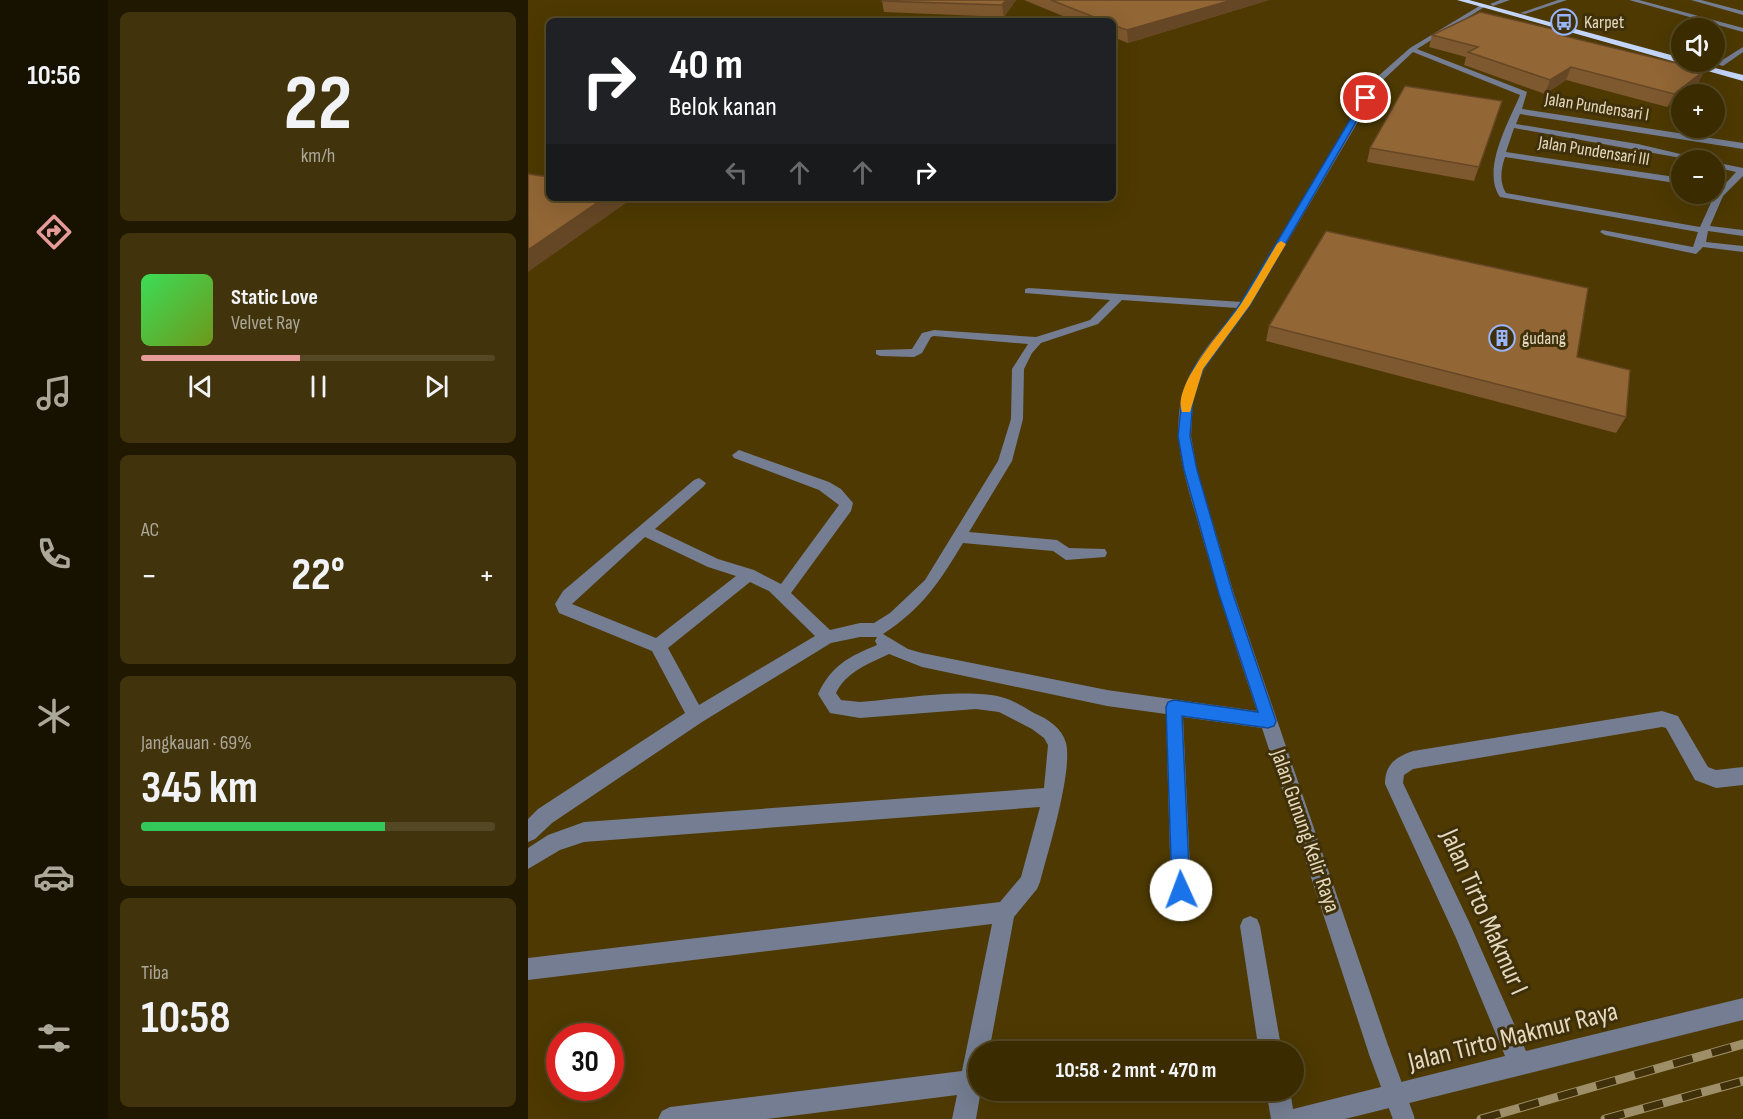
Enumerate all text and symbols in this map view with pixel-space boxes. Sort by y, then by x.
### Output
bus stop icon: Karpet [1549,7,1579,37]
place label: Karpet [1584,12,1625,33]
map controls [1671,18,1725,204]
button: sound [1671,18,1725,72]
text: 40 m [669,40,743,91]
icon: right [570,42,648,120]
text: 22 [284,58,352,151]
text: 10:56 [27,60,81,92]
pin [1340,72,1391,123]
icon: arrive [1349,81,1382,114]
button: + [1671,84,1725,138]
street label: Jalan Pundensari I [1542,88,1651,126]
text: Belok kanan [669,91,777,123]
street label: Jalan Pundensari III [1536,132,1651,170]
text: km/h [301,144,335,168]
button: − [1671,150,1725,204]
icon: left [720,156,753,189]
icon: ahead [783,156,816,189]
icon: ahead [846,156,879,189]
icon: right [909,156,942,189]
icon: directions [33,211,75,253]
text: Static Love [231,284,318,311]
text: Velvet Ray [231,311,300,335]
building icon: gudang [1487,323,1517,353]
place label: gudang [1522,328,1566,349]
icon: previous [184,370,217,403]
icon: pause [302,370,335,403]
icon: next [420,370,453,403]
icon: music [33,372,75,414]
text: AC [141,518,159,542]
icon: phone [33,533,75,575]
text: 22° [291,548,345,603]
text: − [141,556,157,596]
text: + [479,556,495,596]
icon: climate [33,695,75,737]
text: Jangkauan · 69% [141,731,252,755]
street label: Jalan Gunung Kelir Raya [1264,745,1346,916]
text: 345 km [141,761,258,816]
street label: Jalan Tirto Makmur I [1433,823,1535,1000]
icon: car [33,856,75,898]
position arrow [1149,858,1213,922]
text: Tiba [141,961,169,985]
text: 10:58 [141,991,231,1046]
street label: Jalan Tirto Makmur Raya [1404,995,1621,1079]
icon: filters [33,1017,75,1059]
speed limit sign: 30 [546,1023,624,1101]
text: 10:58 · 2 mnt · 470 m [1056,1057,1216,1084]

